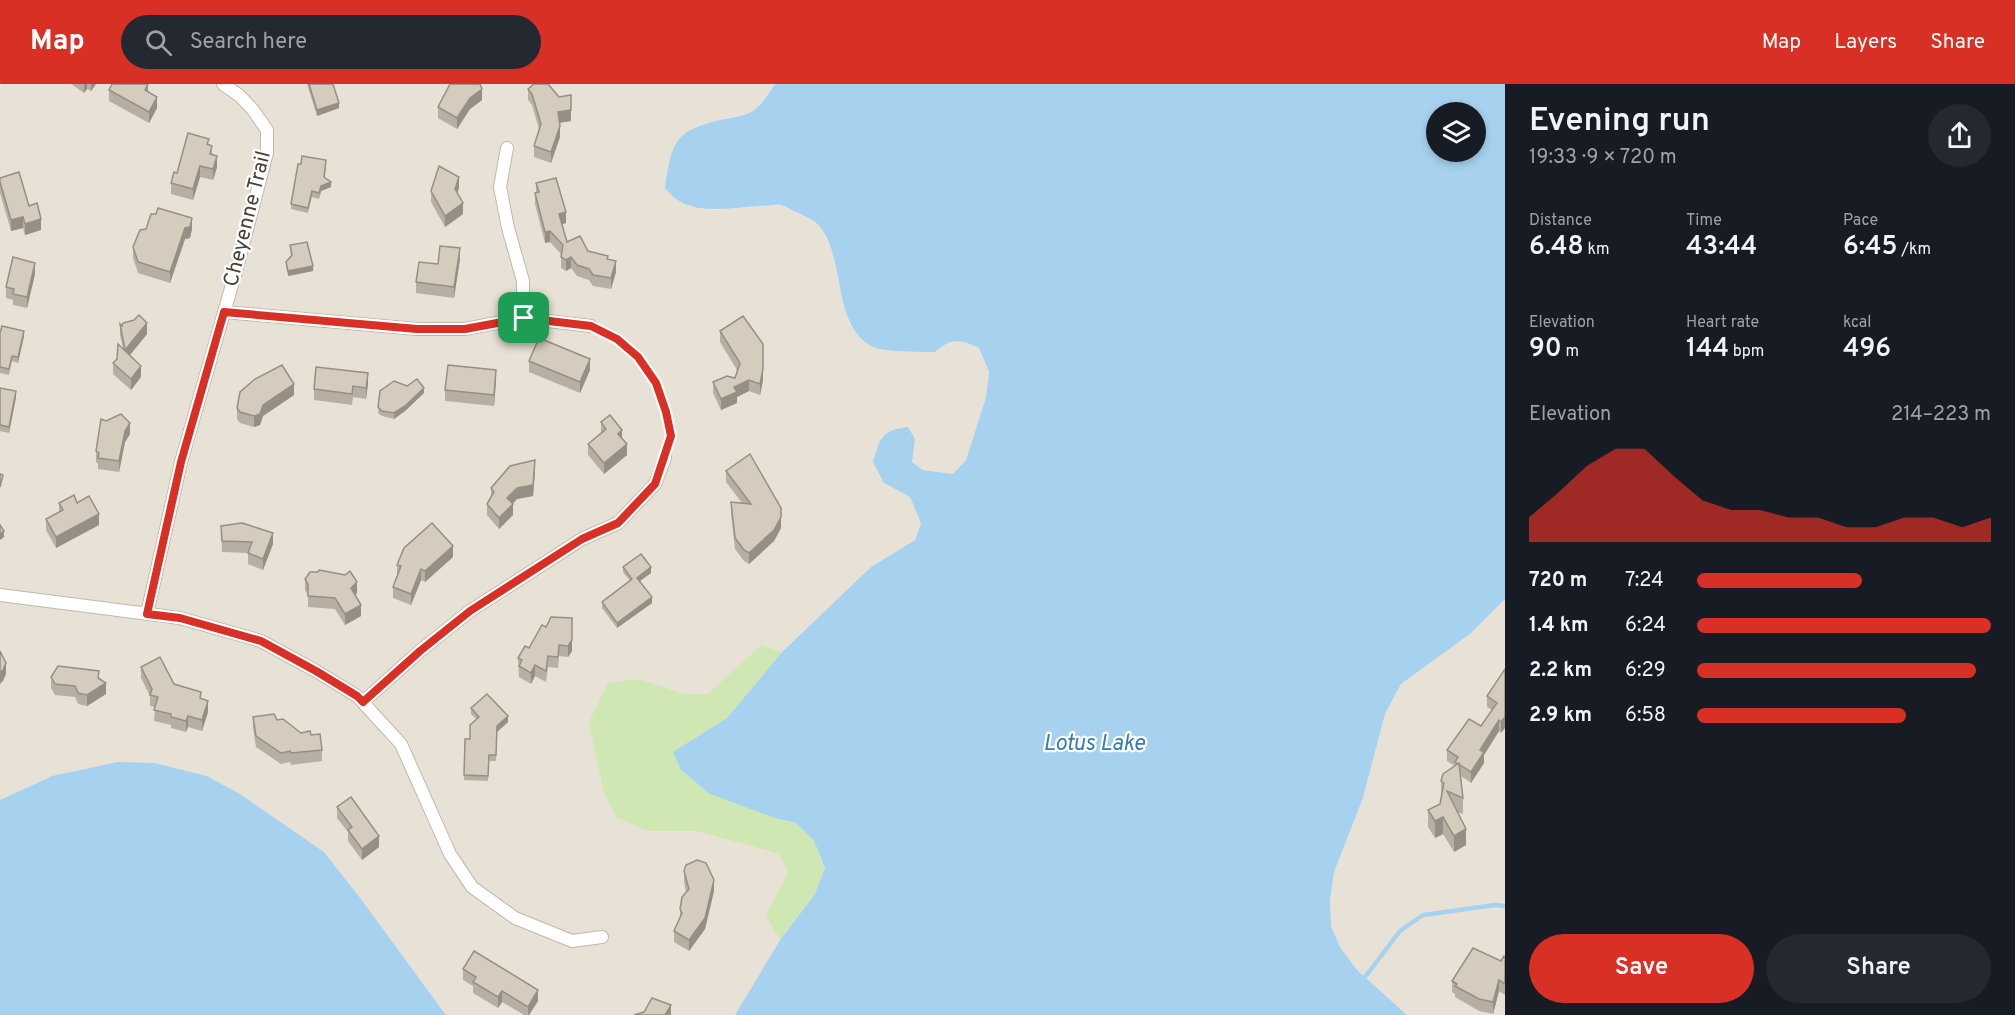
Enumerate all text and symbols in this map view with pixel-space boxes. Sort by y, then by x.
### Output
search box [121,15,541,69]
text: Map [30,24,85,60]
icon: search [142,26,175,59]
text: Search here [190,29,307,56]
text: Map [1762,29,1801,56]
text: Layers [1834,29,1897,56]
text: Share [1930,29,1985,56]
text: Evening run [1529,101,1710,143]
map controls [1426,102,1486,162]
button: layers [1426,102,1486,162]
button: share [1928,104,1991,167]
text: 19:33 · 9 × 720 m [1529,145,1677,171]
street label: Cheyenne Trail [218,148,278,290]
text: Distance [1529,211,1592,231]
text: Time [1686,211,1722,231]
text: Pace [1843,211,1878,231]
text: 6.48 [1529,231,1584,264]
text: 43:44 [1686,231,1757,264]
text: 6:45 [1843,231,1897,264]
text: km [1584,240,1610,260]
text: /km [1897,240,1931,260]
pin [498,292,549,343]
icon: arrive [507,301,540,334]
text: Elevation [1529,313,1595,333]
text: Heart rate [1686,313,1759,333]
text: kcal [1843,313,1871,333]
text: 90 [1529,333,1562,366]
text: 144 [1686,333,1729,366]
text: 496 [1843,333,1891,366]
text: m [1562,342,1579,362]
text: bpm [1729,342,1764,362]
text: Elevation [1529,402,1611,428]
text: 214–223 m [1891,402,1991,428]
text: 720 m [1529,568,1587,594]
text: 7:24 [1625,568,1664,594]
text: 1.4 km [1529,613,1589,639]
text: 6:24 [1625,613,1666,639]
text: 2.2 km [1529,658,1592,684]
text: 6:29 [1625,658,1666,684]
text: 2.9 km [1529,703,1592,729]
text: 6:58 [1625,703,1666,729]
water label: Lotus Lake [1043,731,1146,758]
button: Save [1529,934,1754,1003]
button: Share [1766,934,1991,1003]

